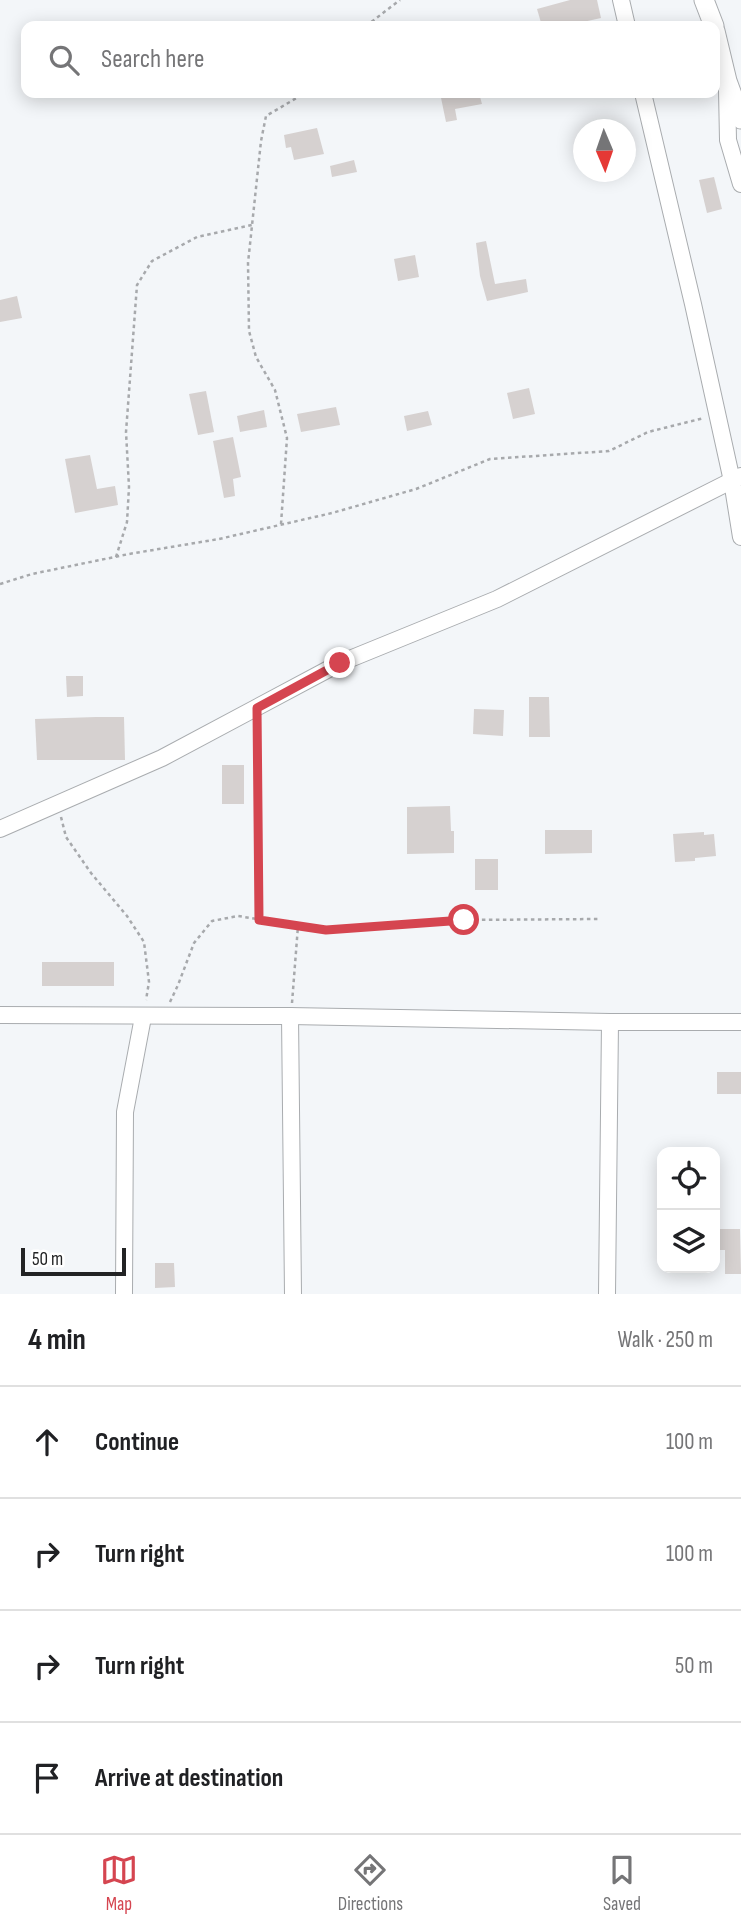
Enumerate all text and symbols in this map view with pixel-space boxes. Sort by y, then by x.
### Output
search box [21,21,720,98]
icon: search [45,41,83,79]
text: Search here [101,44,204,75]
north arrow [573,119,636,182]
route end [324,647,355,678]
route start [448,904,479,935]
map controls [657,1147,720,1273]
button: locate [657,1147,720,1210]
button: layers [657,1210,720,1273]
scale bar [21,1245,126,1277]
text: 50 m [32,1248,63,1271]
text: 4 min [28,1322,86,1358]
text: Walk · 250 m [617,1326,713,1354]
icon: ahead [28,1423,66,1461]
text: Continue [95,1427,179,1458]
text: 100 m [666,1428,713,1456]
icon: right [28,1535,66,1573]
text: Turn right [95,1539,184,1570]
text: 100 m [666,1540,713,1568]
icon: right [28,1647,66,1685]
text: Turn right [95,1651,184,1682]
text: 50 m [675,1652,713,1680]
icon: arrive [28,1759,66,1797]
text: Arrive at destination [95,1763,283,1794]
tab: Map [100,1851,138,1916]
tab: Directions [338,1851,403,1916]
tab: Saved [603,1851,641,1916]

